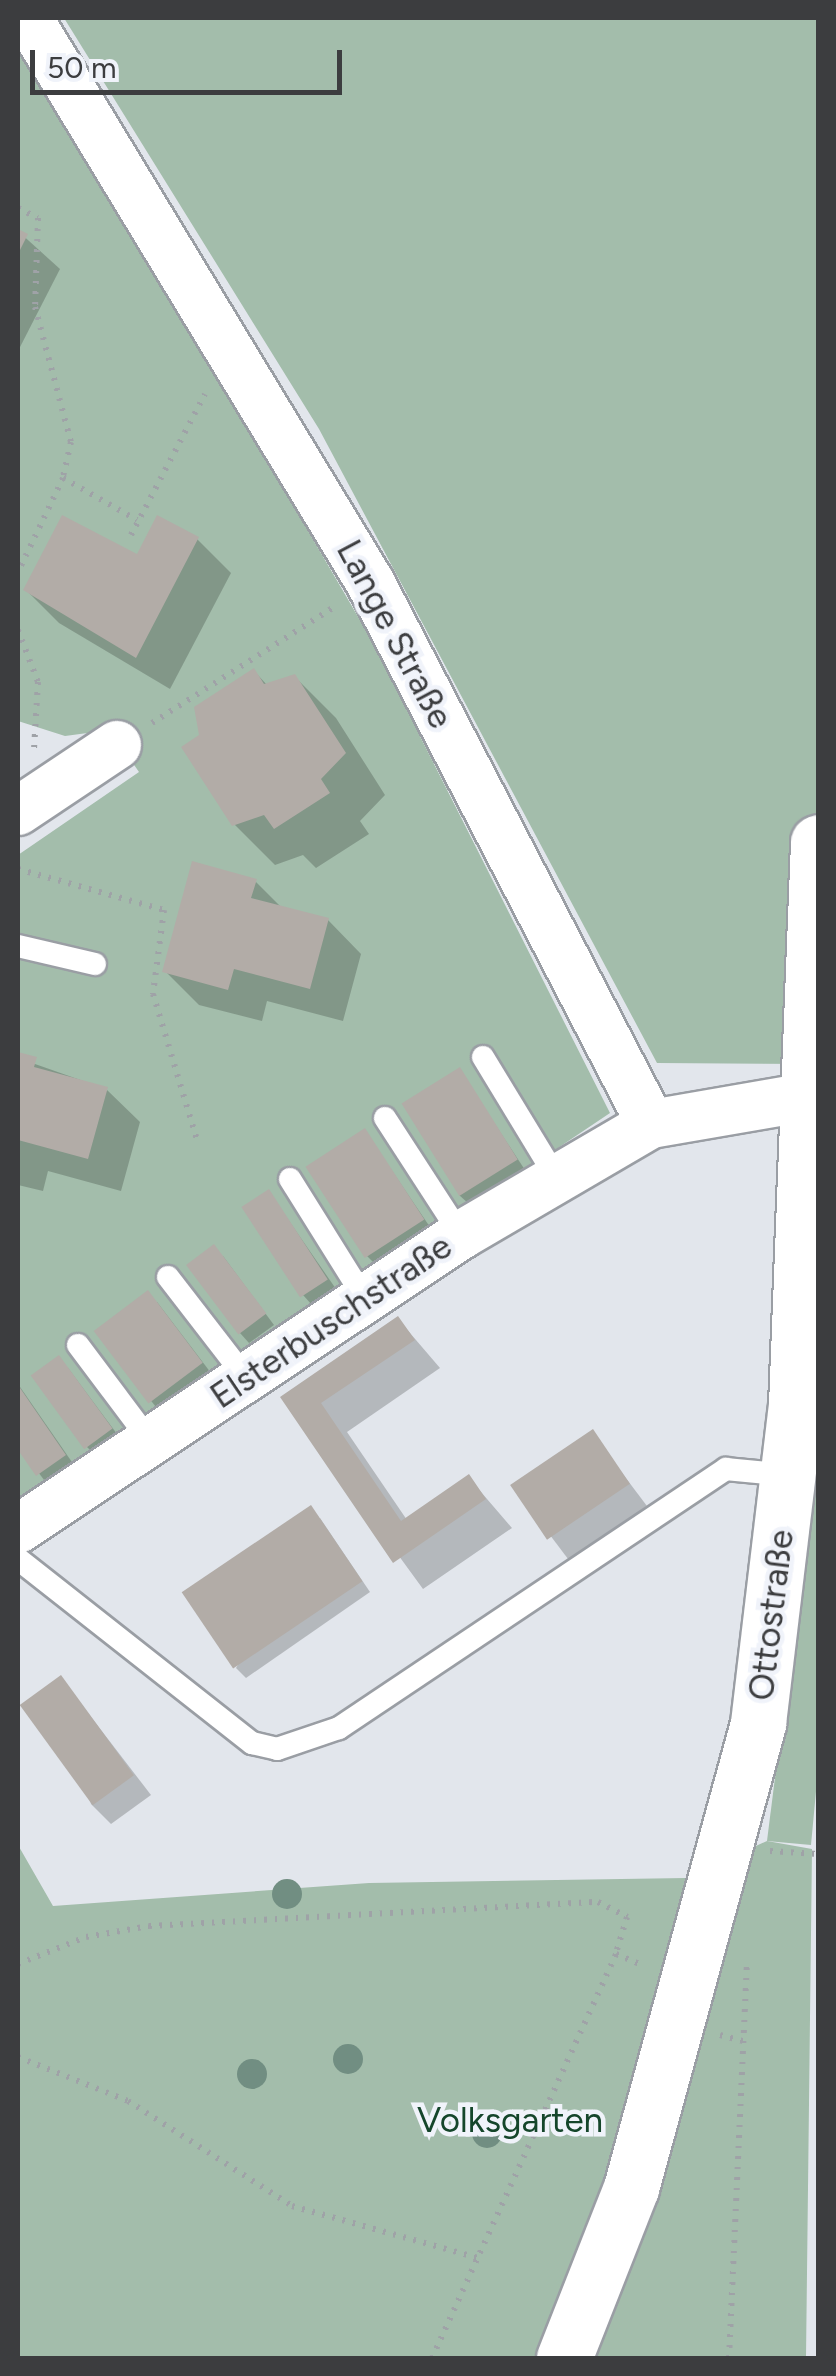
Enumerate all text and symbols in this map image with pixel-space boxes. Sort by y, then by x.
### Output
scale bar [35,30,348,92]
text: 50 m [47,49,116,86]
street label: Lange Straße [328,533,462,735]
street label: Elsterbuschstraße [202,1225,460,1417]
street label: Ottostraße [740,1527,802,1703]
park label: Volksgarten [417,2099,603,2141]

